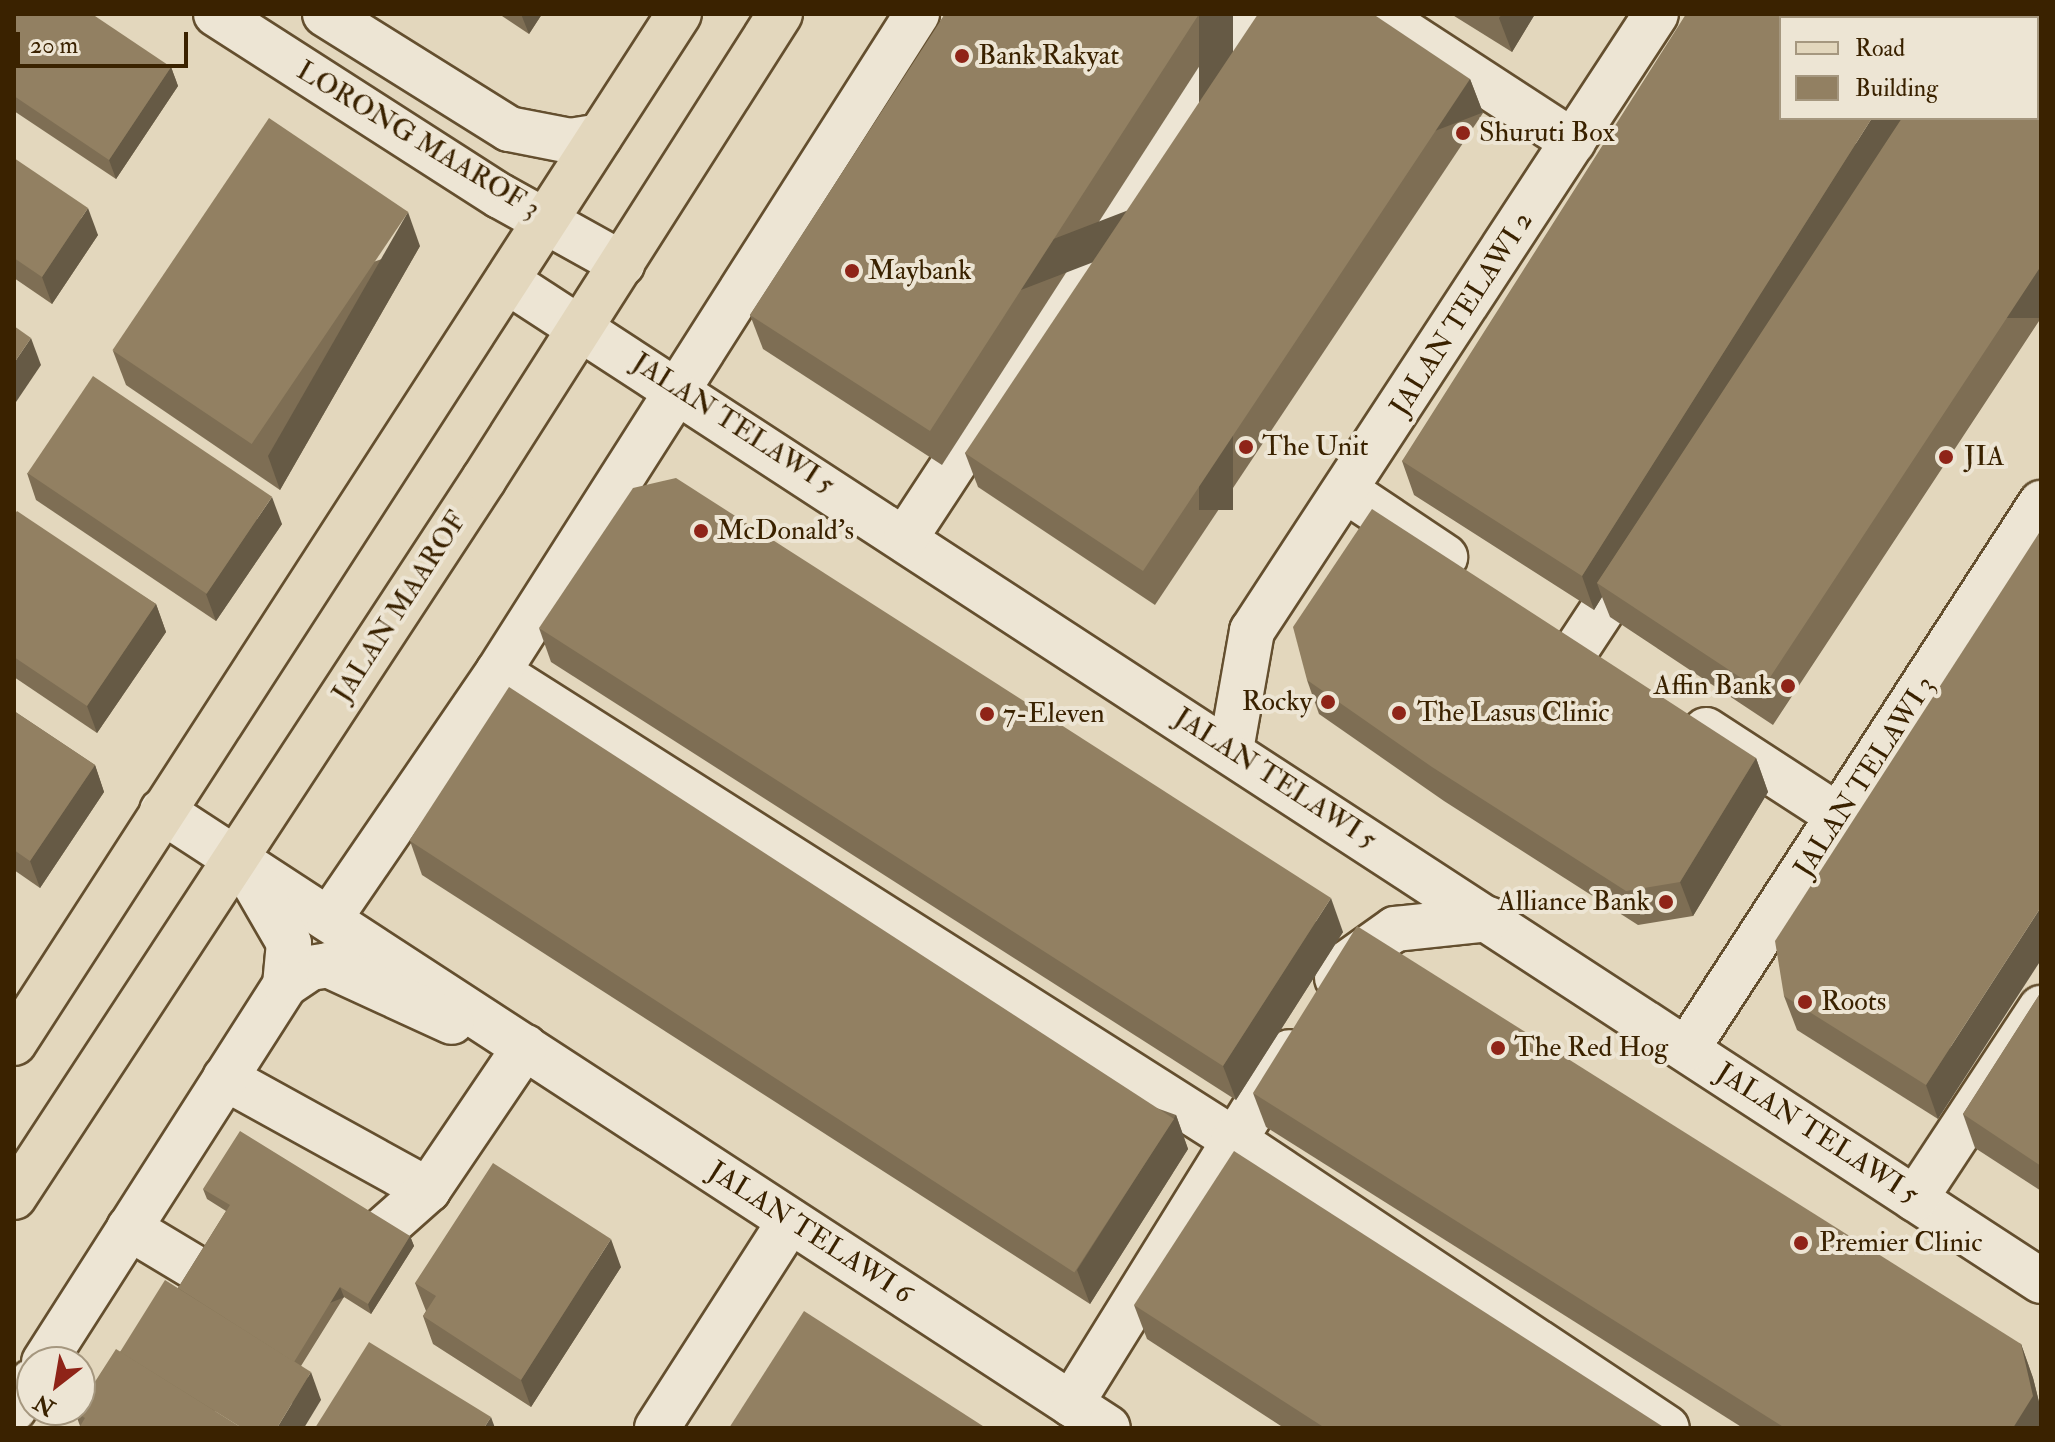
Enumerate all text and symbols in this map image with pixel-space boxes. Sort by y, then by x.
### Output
scale bar [20,16,192,66]
legend [1779,16,2039,120]
text: 20 m [30,30,78,61]
text: Road [1855,33,1905,64]
place label: Bank Rakyat [978,39,1119,73]
marker: Bank Rakyat [953,47,971,65]
street label: LORONG MAAROF 3 [290,54,546,226]
text: Building [1855,73,1938,104]
place label: Shuruti Box [1479,116,1615,150]
marker: Shuruti Box [1454,124,1472,142]
street label: JALAN TELAWI 2 [1384,206,1540,422]
place label: Maybank [868,254,972,288]
marker: Maybank [843,262,861,280]
street label: JALAN TELAWI 5 [626,346,840,502]
place label: The Unit [1262,430,1369,464]
marker: The Unit [1237,438,1255,456]
place label: JIA [1964,440,2005,474]
marker: JIA [1935,446,1957,468]
street label: JALAN MAAROF [326,505,474,709]
place label: McDonald's [717,514,854,548]
marker: McDonald's [692,522,710,540]
place label: Affin Bank [1654,669,1772,703]
street label: JALAN TELAWI 3 [1787,670,1943,884]
marker: Affin Bank [1779,677,1797,695]
place label: Rocky [1242,685,1312,719]
marker: Rocky [1319,693,1337,711]
place label: The Lasus Clinic [1417,696,1610,730]
place label: 7-Eleven [1003,697,1105,731]
street label: JALAN TELAWI 5 [1168,701,1382,857]
marker: The Lasus Clinic [1388,702,1410,724]
marker: 7-Eleven [978,705,996,723]
place label: Alliance Bank [1498,885,1650,919]
marker: Alliance Bank [1657,893,1675,911]
place label: Roots [1821,985,1886,1019]
marker: Roots [1796,993,1814,1011]
place label: The Red Hog [1514,1031,1668,1065]
marker: The Red Hog [1489,1039,1507,1057]
street label: JALAN TELAWI 5 [1710,1056,1924,1212]
street label: JALAN TELAWI 6 [702,1155,918,1311]
place label: Premier Clinic [1819,1226,1982,1260]
marker: Premier Clinic [1790,1232,1812,1254]
north arrow [16,1346,96,1426]
text: N [29,1388,60,1422]

